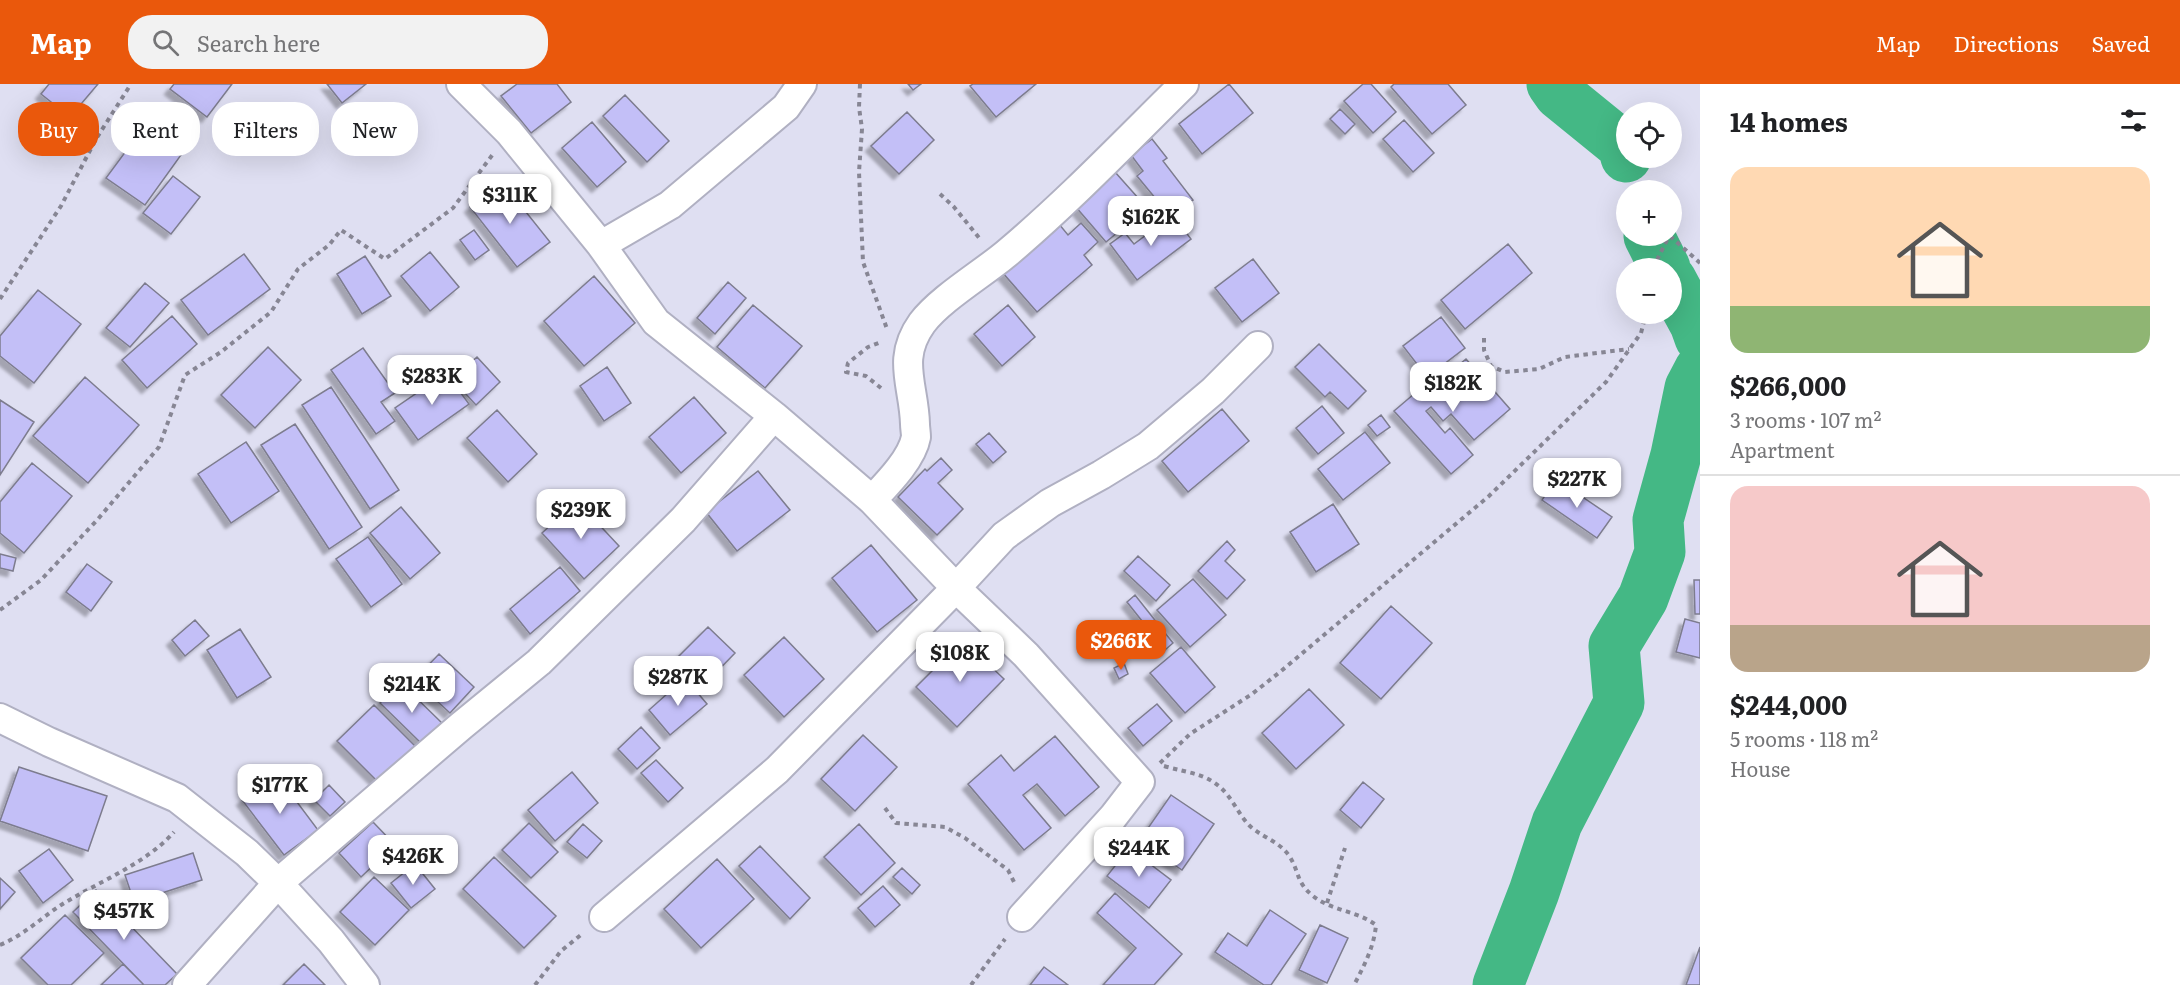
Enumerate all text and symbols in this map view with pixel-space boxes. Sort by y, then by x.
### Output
search box [128,15,548,69]
text: Map [30,21,92,63]
icon: search [149,26,182,59]
text: Search here [197,26,320,59]
text: Map [1876,27,1921,58]
text: Directions [1954,27,2059,58]
text: Saved [2092,27,2150,58]
text: 14 homes [1730,101,1848,140]
chip: Buy [18,102,99,156]
chip: Rent [111,102,200,156]
chip: Filters [212,102,319,156]
chip: New [331,102,418,156]
map controls [1616,102,1682,324]
button: locate [1616,102,1682,168]
icon: filters [2117,104,2150,137]
pin: $311K [468,174,552,225]
text: $311K [482,178,538,208]
button: + [1616,180,1682,246]
pin: $162K [1109,196,1193,247]
text: $162K [1122,200,1180,230]
icon: home [1886,206,1994,314]
button: − [1616,258,1682,324]
pin: $283K [390,355,474,406]
text: $283K [401,359,463,389]
pin: $182K [1411,362,1495,413]
text: $266,000 [1730,365,1846,404]
text: $182K [1424,366,1482,396]
text: 3 rooms · 107 m² [1730,404,1881,434]
text: Apartment [1730,434,1835,464]
pin: $227K [1535,458,1619,509]
text: $227K [1547,462,1607,492]
pin: $239K [539,489,623,540]
text: $239K [551,493,611,523]
icon: home [1886,525,1994,633]
pin: $266K [1079,620,1163,671]
text: $266K [1090,624,1152,654]
pin: $108K [918,632,1002,683]
text: $108K [930,636,990,666]
pin: $287K [636,656,720,707]
text: $287K [648,660,708,690]
pin: $214K [370,663,454,714]
text: $214K [383,667,441,697]
text: $244,000 [1730,684,1847,723]
text: 5 rooms · 118 m² [1730,723,1878,753]
text: House [1730,753,1790,783]
pin: $177K [238,764,322,815]
text: $177K [252,768,308,798]
pin: $244K [1097,827,1181,878]
text: $244K [1108,831,1170,861]
pin: $426K [371,835,455,886]
text: $426K [382,839,444,869]
pin: $457K [82,890,166,941]
text: $457K [94,894,154,924]

